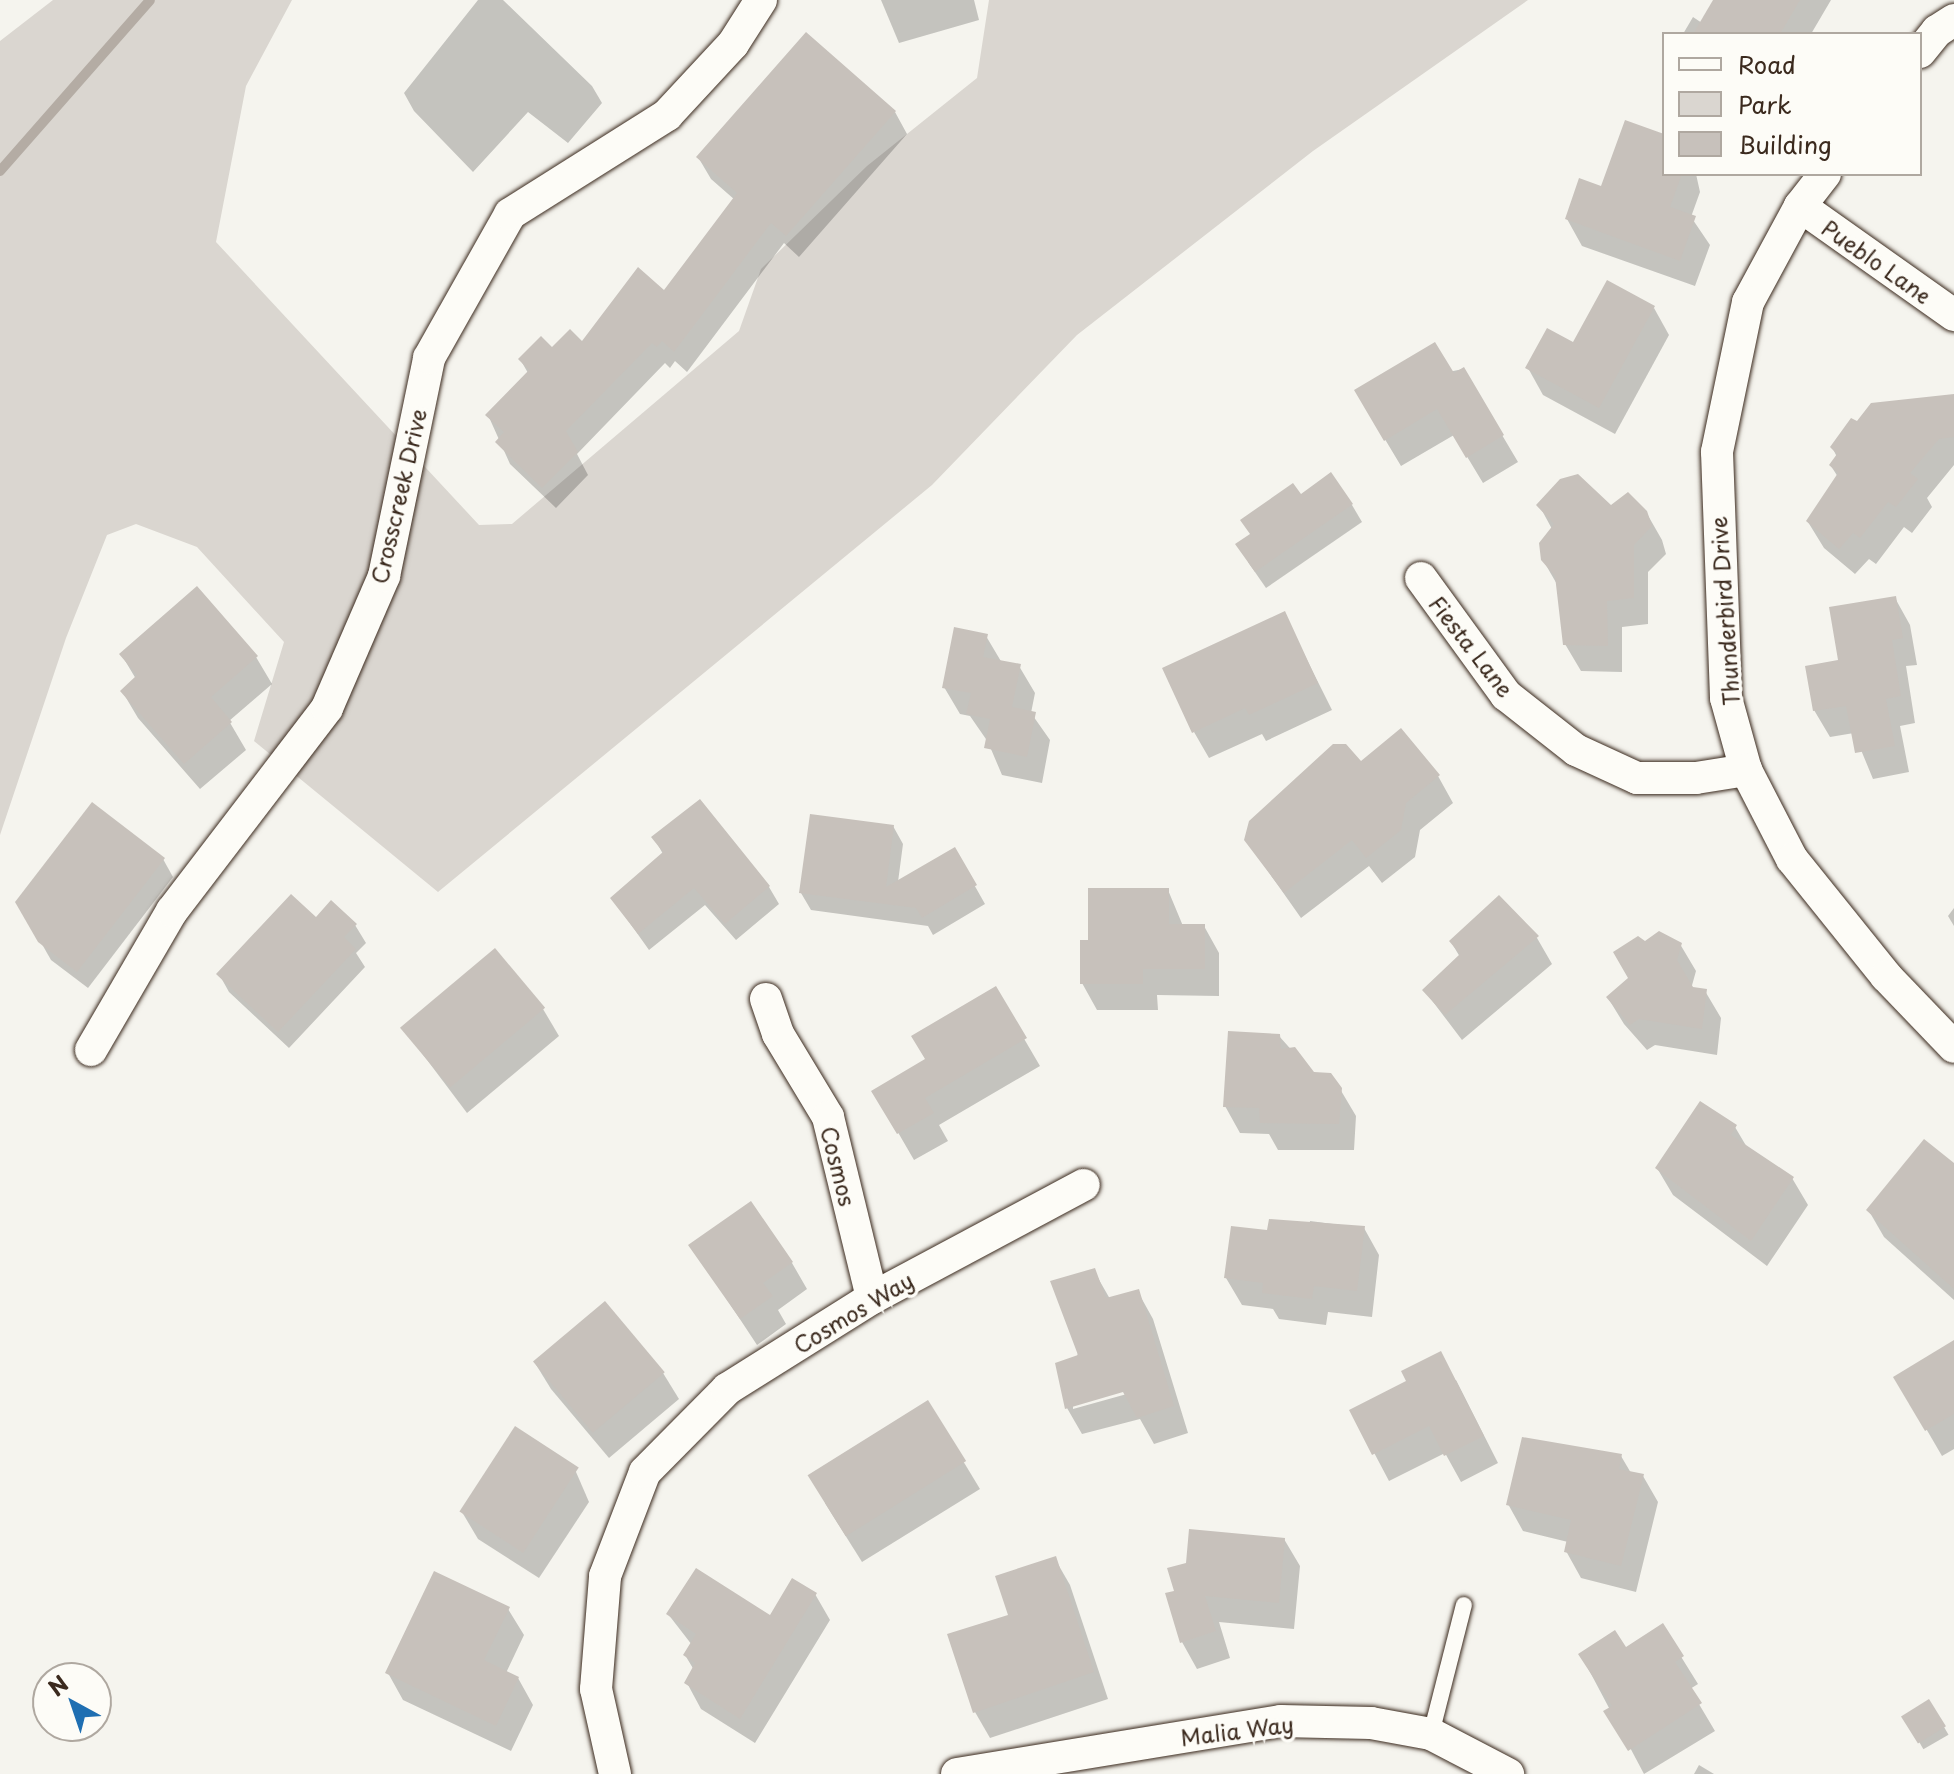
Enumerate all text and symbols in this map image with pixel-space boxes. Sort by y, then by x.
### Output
legend [1662,32,1922,176]
text: Road [1738,46,1796,82]
text: Park [1738,86,1792,122]
text: Building [1738,126,1832,162]
street label: Pueblo Lane [1817,214,1937,308]
street label: Crosscreek Drive [365,405,431,587]
street label: Thunderbird Drive [1704,514,1744,708]
street label: Fiesta Lane [1424,590,1520,702]
street label: Cosmos [816,1123,862,1209]
street label: Cosmos Way [788,1266,918,1358]
north arrow [32,1662,112,1742]
text: N [40,1667,75,1703]
street label: Malia Way [1179,1710,1295,1750]

